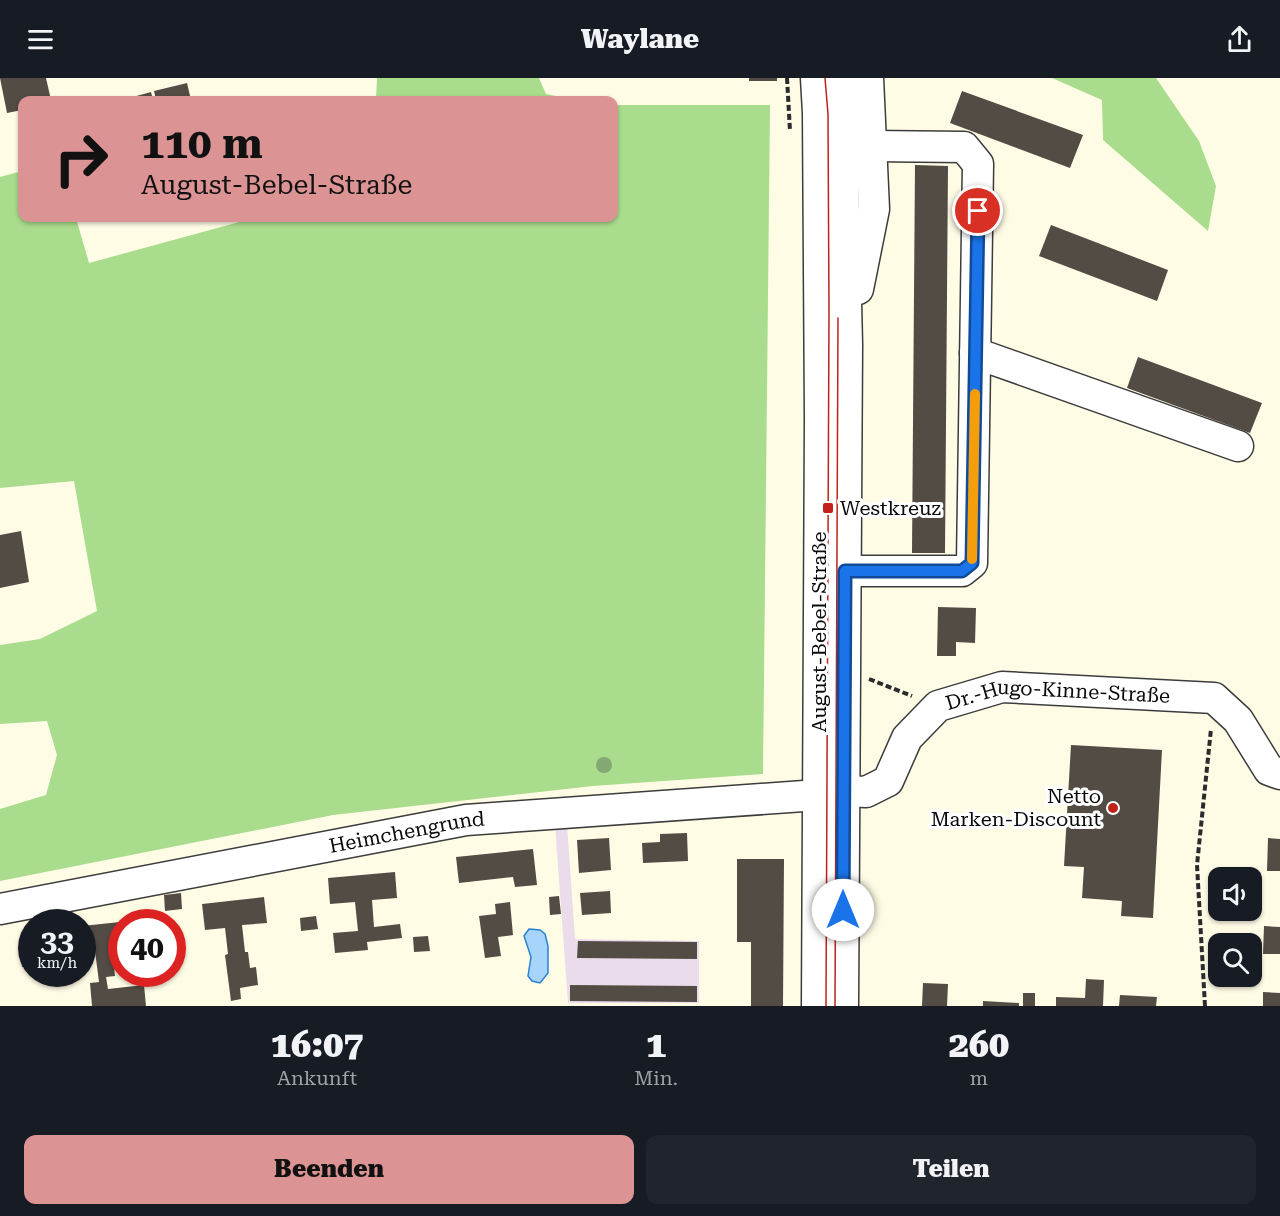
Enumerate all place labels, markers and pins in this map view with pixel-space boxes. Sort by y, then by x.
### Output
pin [952,185,1003,236]
place label: Westkreuz [840,496,941,520]
marker: Westkreuz [821,501,835,515]
place label: Netto Marken-Discount [931,784,1102,831]
marker: Netto Marken-Discount [1106,801,1120,815]

